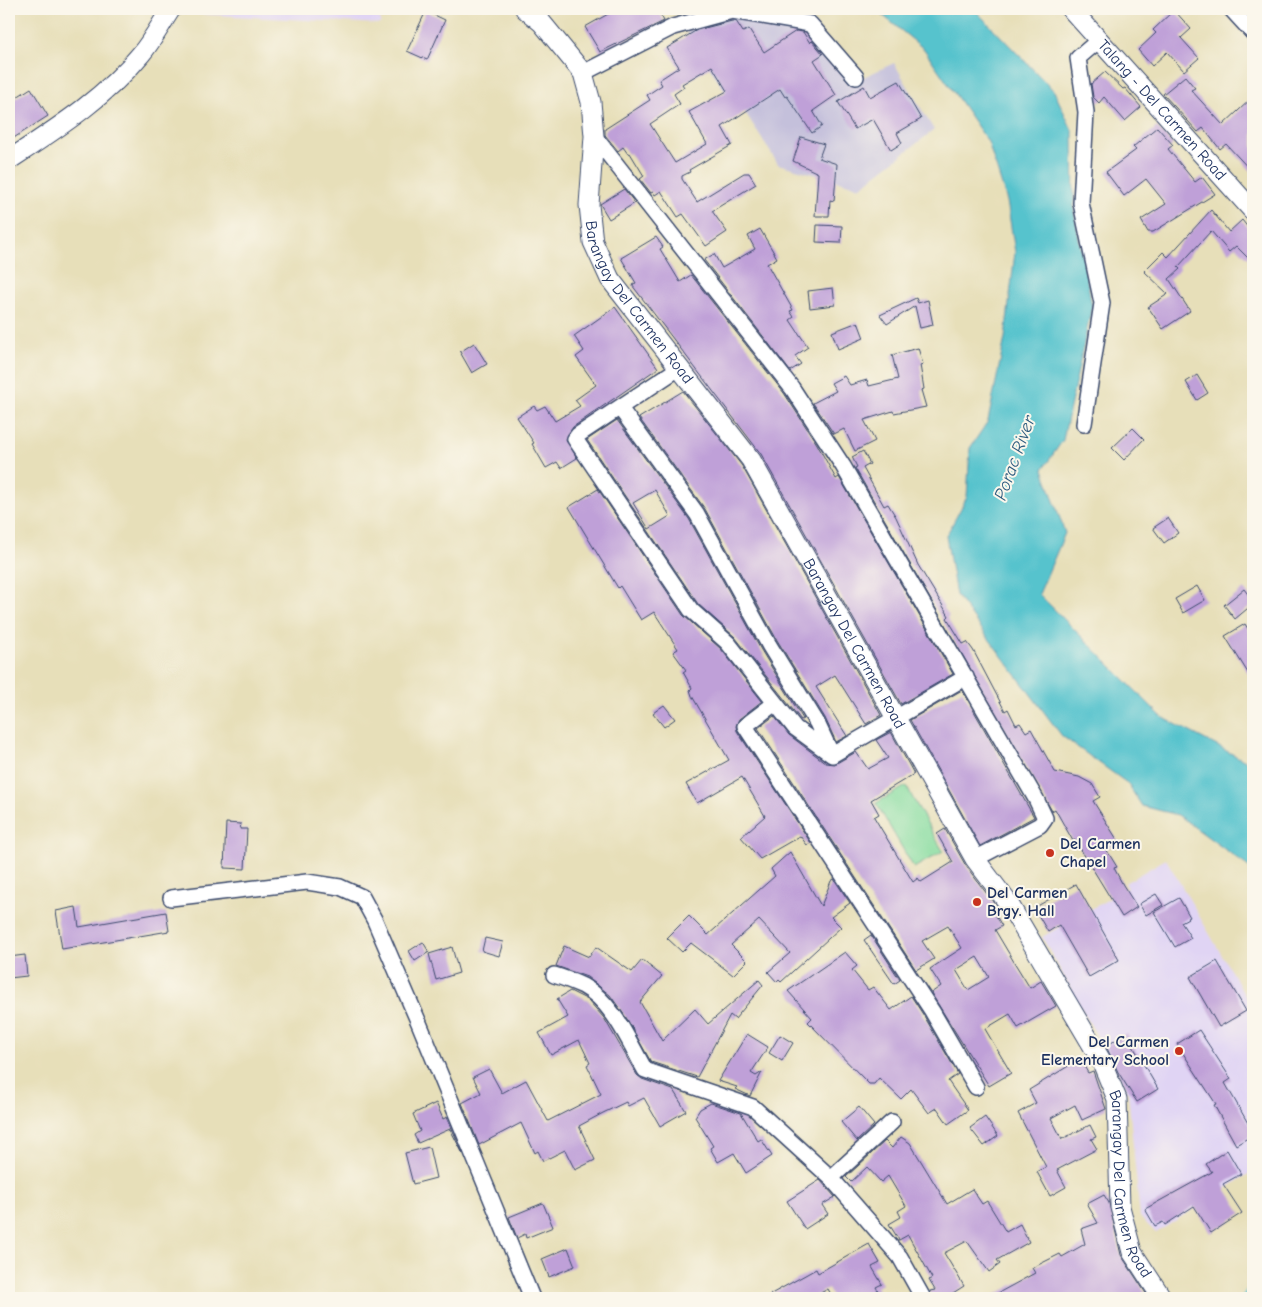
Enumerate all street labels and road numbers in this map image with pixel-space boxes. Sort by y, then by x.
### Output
street label: Talang - Del Carmen Road [1094,36,1230,184]
street label: Barangay Del Carmen Road [582,220,697,387]
street label: Barangay Del Carmen Road [799,555,909,732]
street label: Barangay Del Carmen Road [1105,1087,1155,1281]

